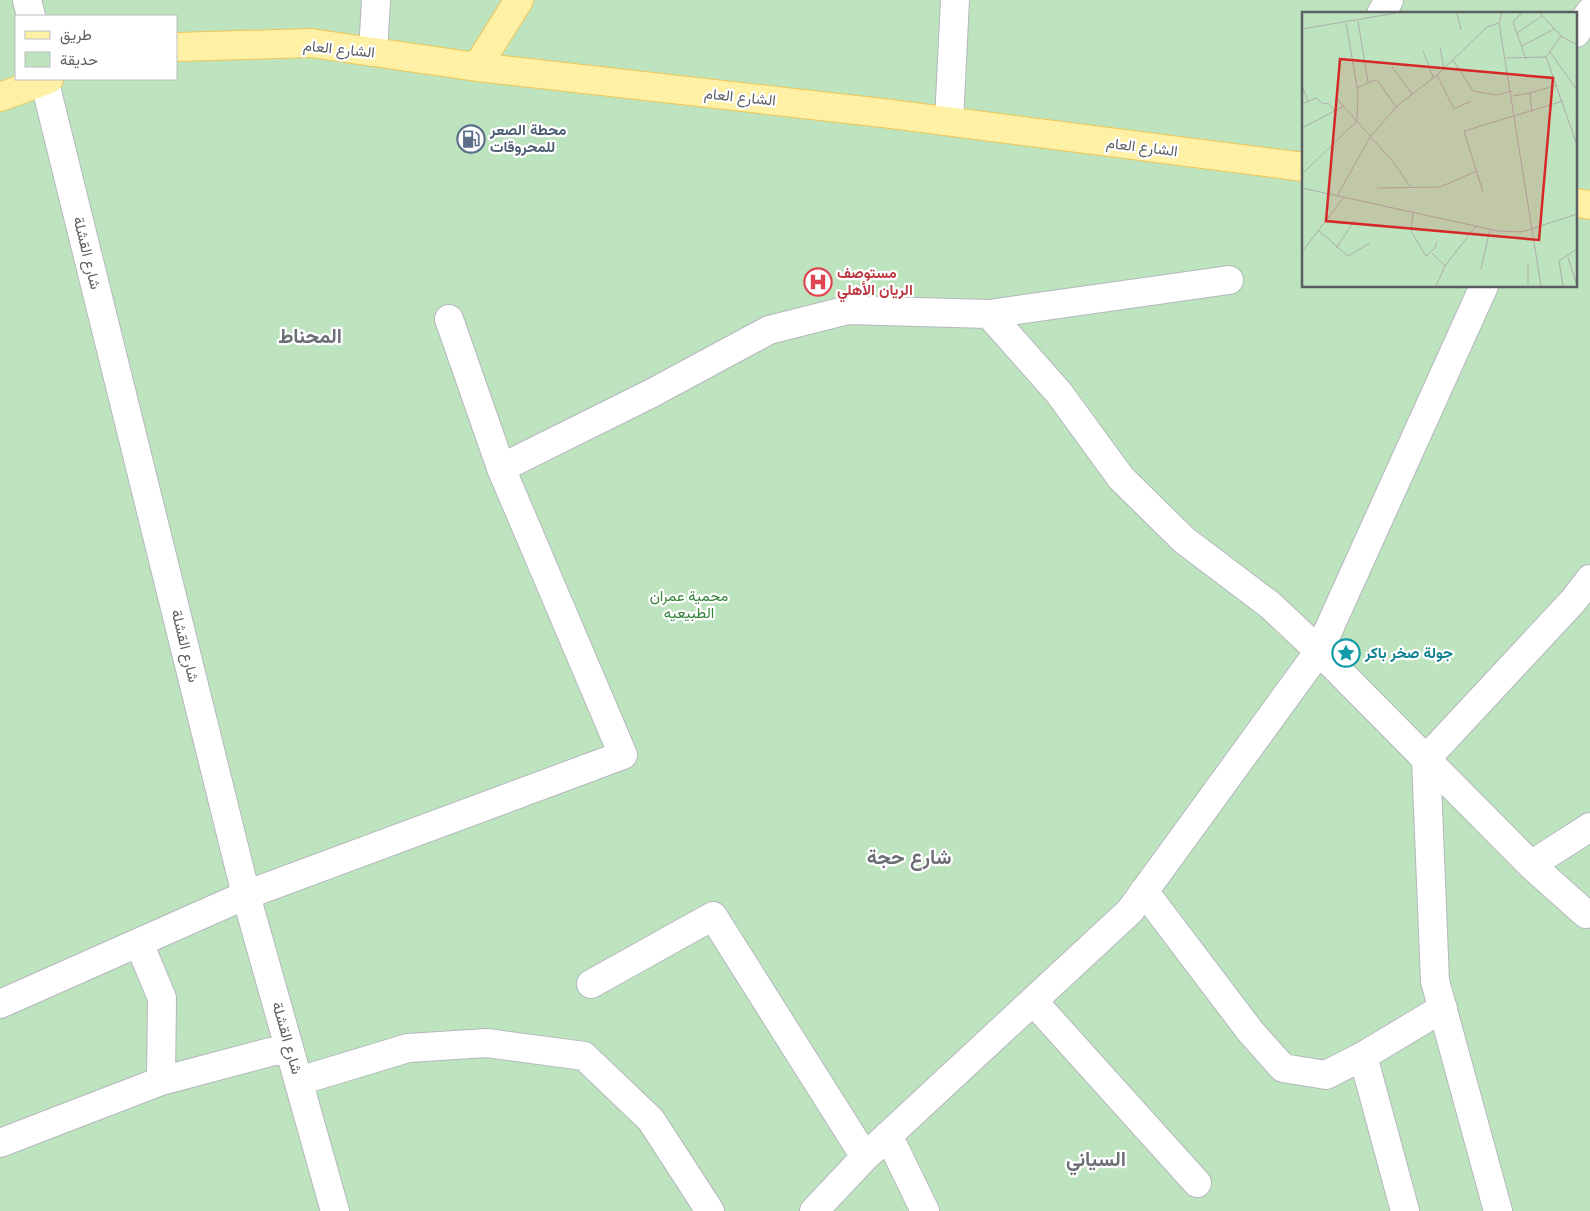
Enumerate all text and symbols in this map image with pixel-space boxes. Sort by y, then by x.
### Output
inset map [1302,12,1578,288]
legend [15,15,178,80]
text: طريق [60,25,92,45]
street label: الشارع العام [302,35,376,64]
text: حديقة [60,50,98,70]
street label: الشارع العام [703,83,777,112]
place label: محطة الصعر للمحروقات [489,120,566,157]
fuel station icon: محطة الصعر للمحروقات [456,124,486,154]
street label: الشارع العام [1105,133,1179,162]
street label: شارع القشلة [67,214,106,292]
place label: مستوصف الريان الأهلي [837,263,913,303]
hospital icon: مستوصف الريان الأهلي [803,267,833,297]
district label: المحناط [278,323,342,350]
park label: محمية عمران الطبيعيه [650,586,728,623]
street label: شارع القشلة [165,607,204,685]
place icon: جولة صخر باكر [1331,638,1361,668]
place label: جولة صخر باكر [1364,643,1453,663]
district label: شارع حجة [867,844,951,871]
street label: شارع القشلة [266,999,307,1077]
district label: السياني [1066,1146,1126,1176]

